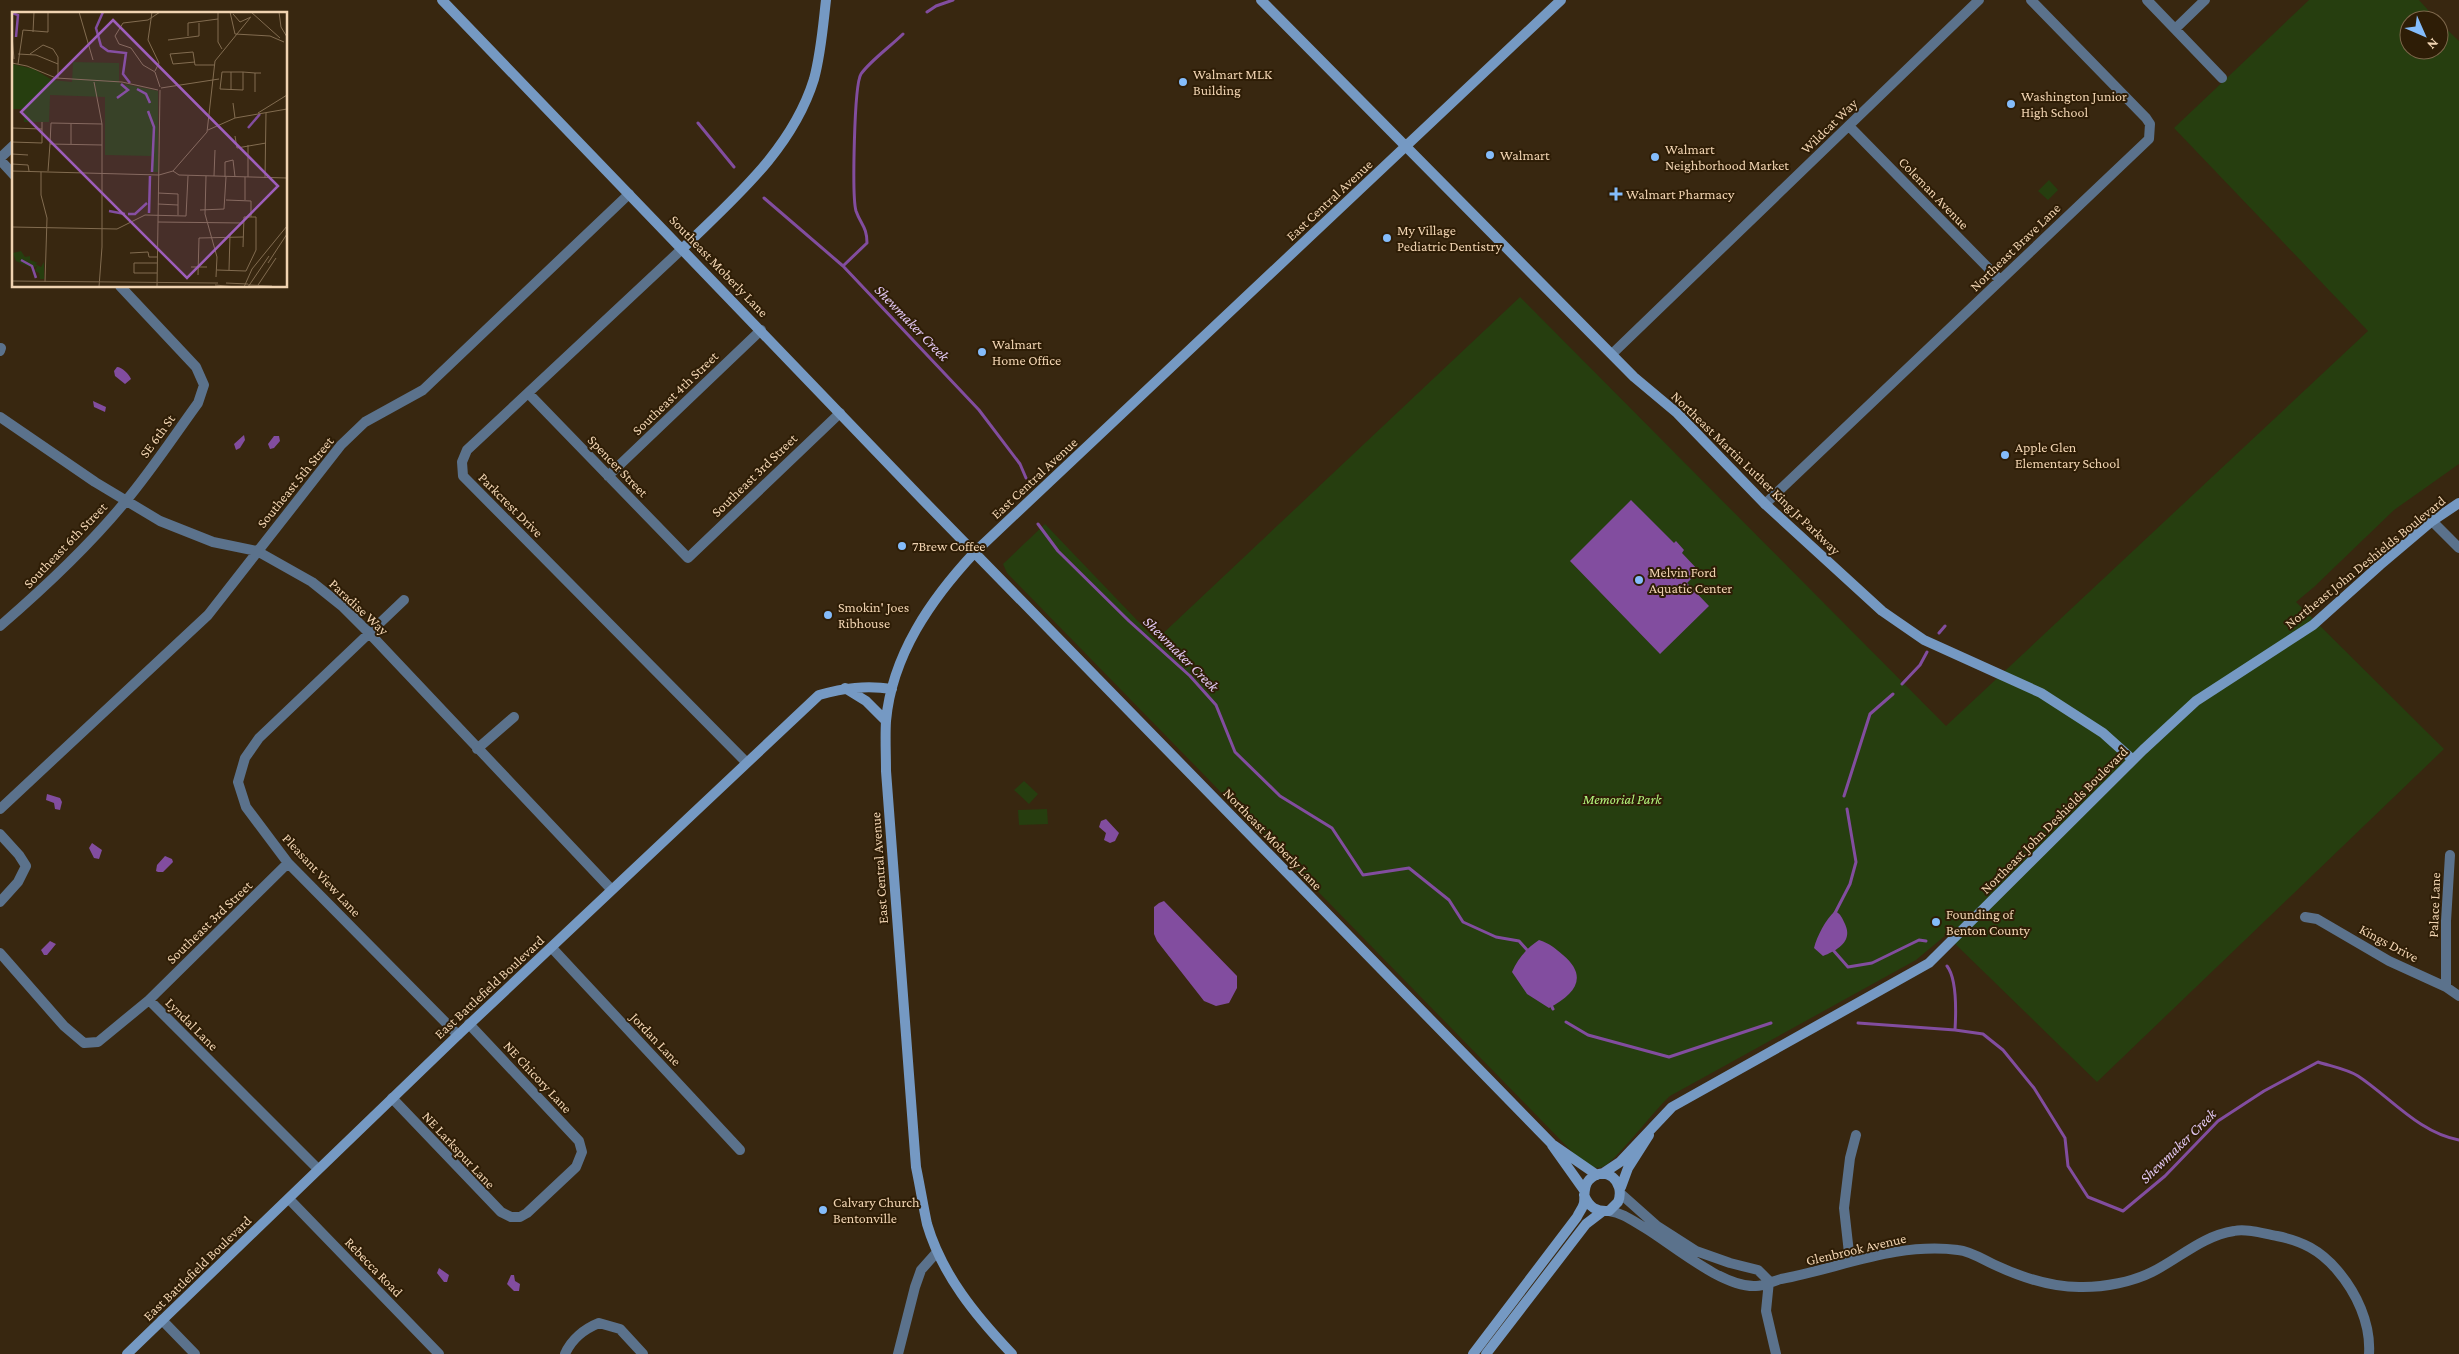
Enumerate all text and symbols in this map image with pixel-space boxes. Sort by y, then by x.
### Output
north arrow [2399,10,2449,60]
inset map [12,12,288,288]
text: N [2424,35,2442,54]
place label: Walmart MLK Building [1193,66,1273,98]
marker: Walmart MLK Building [1177,76,1189,88]
place label: Washington Junior High School [2021,88,2127,120]
street label: Wildcat Way [1798,95,1861,157]
marker: Washington Junior High School [2005,98,2017,110]
place label: Walmart Neighborhood Market [1665,141,1789,173]
place label: Walmart [1500,147,1550,163]
marker: Walmart [1484,149,1496,161]
marker: Walmart Neighborhood Market [1649,151,1661,163]
street label: Coleman Avenue [1896,154,1972,232]
street label: East Central Avenue [1283,156,1375,244]
place label: Walmart Pharmacy [1626,186,1735,202]
marker: Walmart Pharmacy [1610,188,1622,200]
street label: Northeast Brave Lane [1966,200,2064,294]
street label: Southeast Moberly Lane [666,212,772,320]
place label: My Village Pediatric Dentistry [1397,222,1503,254]
marker: My Village Pediatric Dentistry [1381,232,1393,244]
water label: Shewmaker Creek [872,282,953,365]
place label: Walmart Home Office [992,336,1061,368]
marker: Walmart Home Office [976,346,988,358]
street label: Southeast 4th Street [629,348,722,438]
street label: Northeast Martin Luther King Jr Parkway [1668,388,1844,558]
street label: SE 6th St [136,411,178,461]
street label: Southeast 3rd Street [708,430,800,520]
street label: Spencer Street [585,432,652,501]
street label: Southeast 5th Street [253,433,337,531]
street label: East Central Avenue [988,434,1080,522]
place label: Apple Glen Elementary School [2015,439,2120,471]
marker: Apple Glen Elementary School [1999,449,2011,461]
street label: Parkcrest Drive [475,469,547,541]
street label: Northeast John Deshields Boulevard [2282,492,2449,632]
street label: Southeast 6th Street [20,499,110,591]
place label: 7Brew Coffee [912,538,986,554]
marker: 7Brew Coffee [896,540,908,552]
place label: Melvin Ford Aquatic Center [1649,564,1732,596]
marker: Melvin Ford Aquatic Center [1633,574,1645,586]
street label: Paradise Way [326,576,392,639]
place label: Smokin' Joes Ribhouse [838,599,909,631]
marker: Smokin' Joes Ribhouse [822,609,834,621]
water label: Shewmaker Creek [1140,613,1223,696]
street label: Northeast John Deshields Boulevard [1977,743,2131,897]
street label: Northeast Moberly Lane [1220,785,1326,893]
park label: Memorial Park [1582,791,1662,807]
street label: East Central Avenue [867,812,891,924]
street label: Pleasant View Lane [279,830,365,920]
street label: Palace Lane [2425,872,2443,938]
street label: Southeast 3rd Street [163,877,255,967]
place label: Founding of Benton County [1946,906,2031,938]
marker: Founding of Benton County [1930,916,1942,928]
street label: Kings Drive [2357,921,2421,965]
street label: East Battlefield Boulevard [431,932,548,1042]
street label: Lyndal Lane [162,994,222,1054]
street label: Jordan Lane [626,1008,685,1069]
street label: NE Chicory Lane [501,1038,575,1116]
water label: Shewmaker Creek [2137,1105,2220,1186]
street label: NE Larkspur Lane [419,1108,499,1192]
place label: Calvary Church Bentonville [833,1194,920,1226]
marker: Calvary Church Bentonville [817,1204,829,1216]
street label: East Battlefield Boulevard [140,1212,255,1324]
street label: Glenbrook Avenue [1804,1230,1908,1268]
street label: Rebecca Road [342,1234,407,1300]

